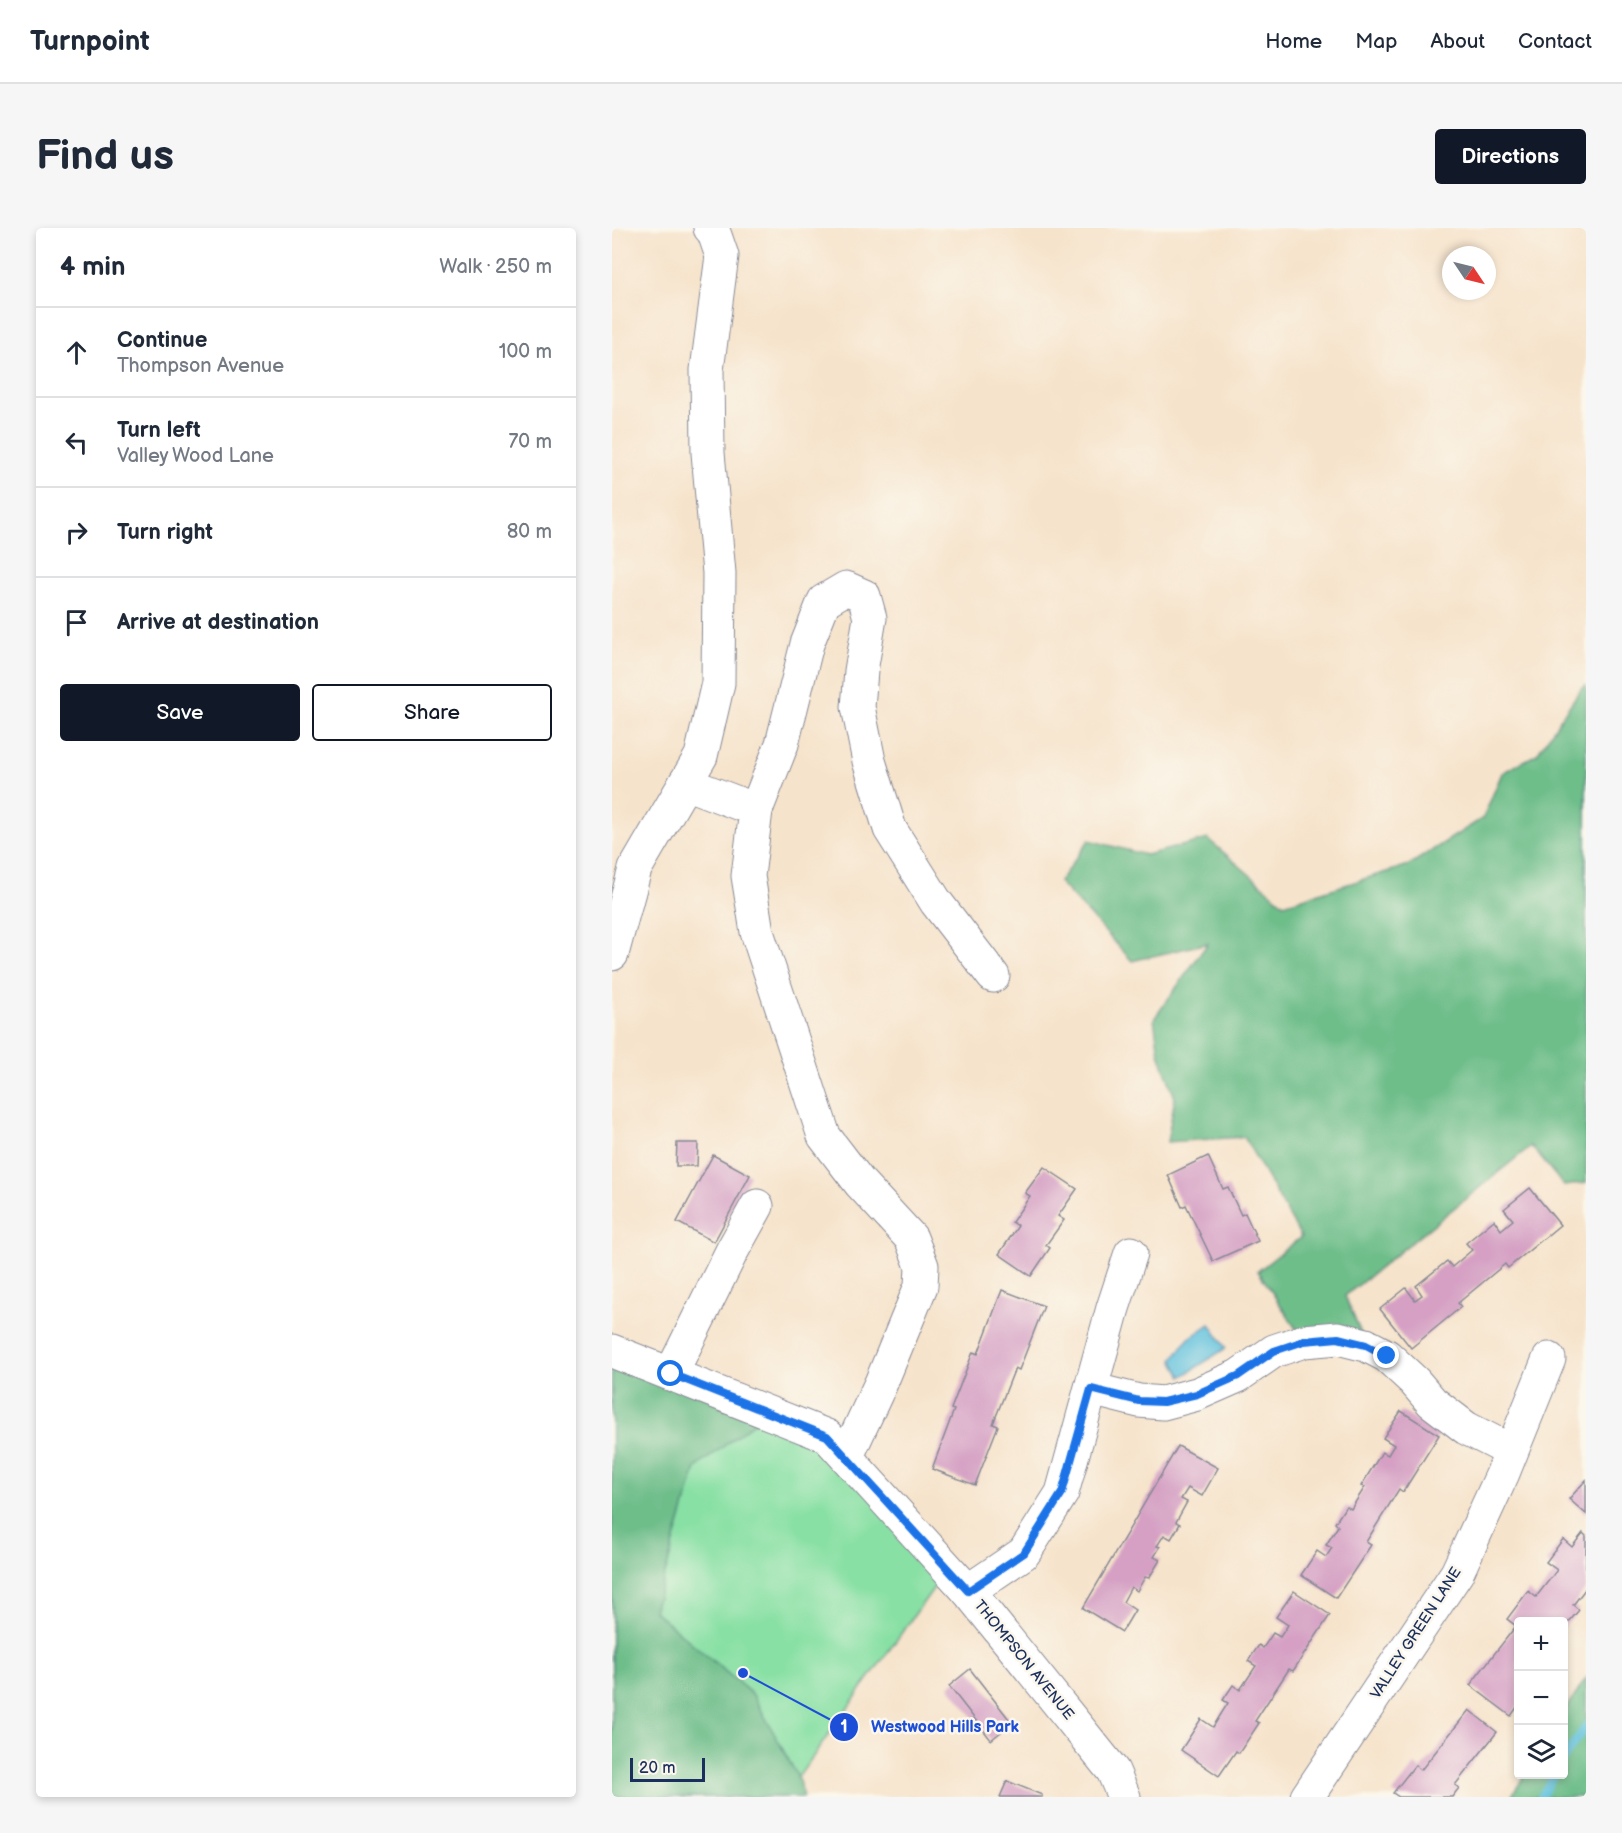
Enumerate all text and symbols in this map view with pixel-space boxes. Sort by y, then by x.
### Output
text: Turnpoint [30,25,150,58]
text: Home [1265,29,1322,54]
text: Map [1355,29,1397,54]
text: About [1430,29,1485,54]
text: Contact [1518,29,1592,54]
button: Directions [1435,129,1586,184]
text: Find us [36,131,174,182]
north arrow [1442,246,1496,300]
text: 4 min [60,252,125,283]
text: Walk · 250 m [439,255,552,279]
text: Continue [117,327,207,354]
icon: ahead [60,336,93,369]
text: 100 m [499,340,552,364]
text: Thompson Avenue [117,354,284,378]
text: Turn left [117,417,201,444]
icon: left [60,426,93,459]
text: 70 m [508,430,552,454]
text: Valley Wood Lane [117,444,274,468]
icon: right [60,516,93,549]
text: Turn right [117,519,213,546]
text: 80 m [507,520,552,544]
icon: arrive [60,606,93,639]
text: Arrive at destination [117,609,319,636]
button: Save [60,684,300,741]
button: Share [312,684,552,741]
route end [1373,1342,1399,1368]
route start [657,1360,683,1386]
street label: VALLEY GREEN LANE [1366,1564,1466,1702]
street label: THOMPSON AVENUE [970,1596,1078,1724]
map controls [1514,1617,1568,1779]
button: + [1514,1617,1568,1671]
button: − [1514,1671,1568,1725]
callout: Westwood Hills Park [829,1710,1030,1744]
text: 1 [840,1717,848,1738]
text: Westwood Hills Park [871,1718,1020,1737]
button: layers [1514,1725,1568,1779]
scale bar [630,1755,705,1782]
text: 20 m [639,1759,675,1778]

